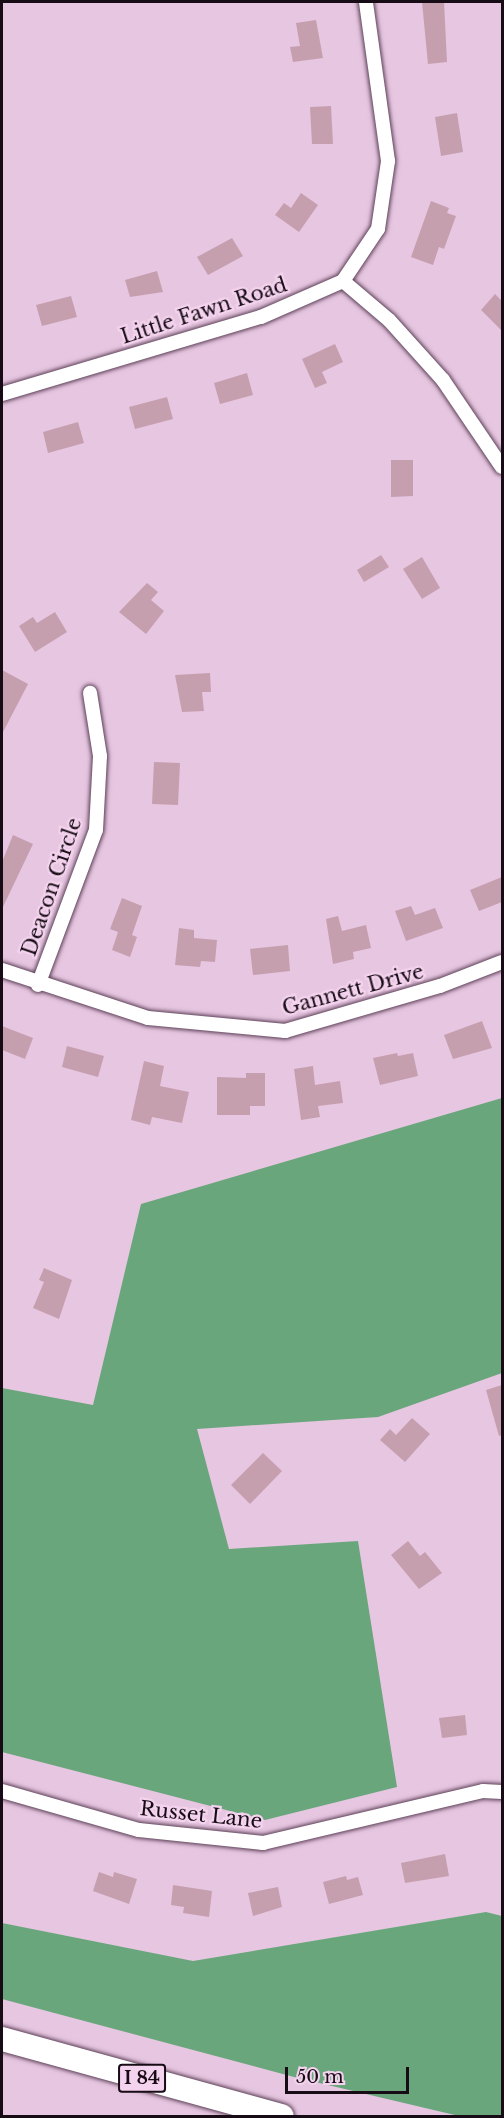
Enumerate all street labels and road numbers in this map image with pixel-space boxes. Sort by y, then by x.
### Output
street label: Little Fawn Road [118,273,290,349]
street label: Deacon Circle [17,815,87,959]
street label: Gannett Drive [280,960,426,1020]
street label: Russet Lane [139,1797,263,1833]
road number: I 84 [118,2063,166,2093]

